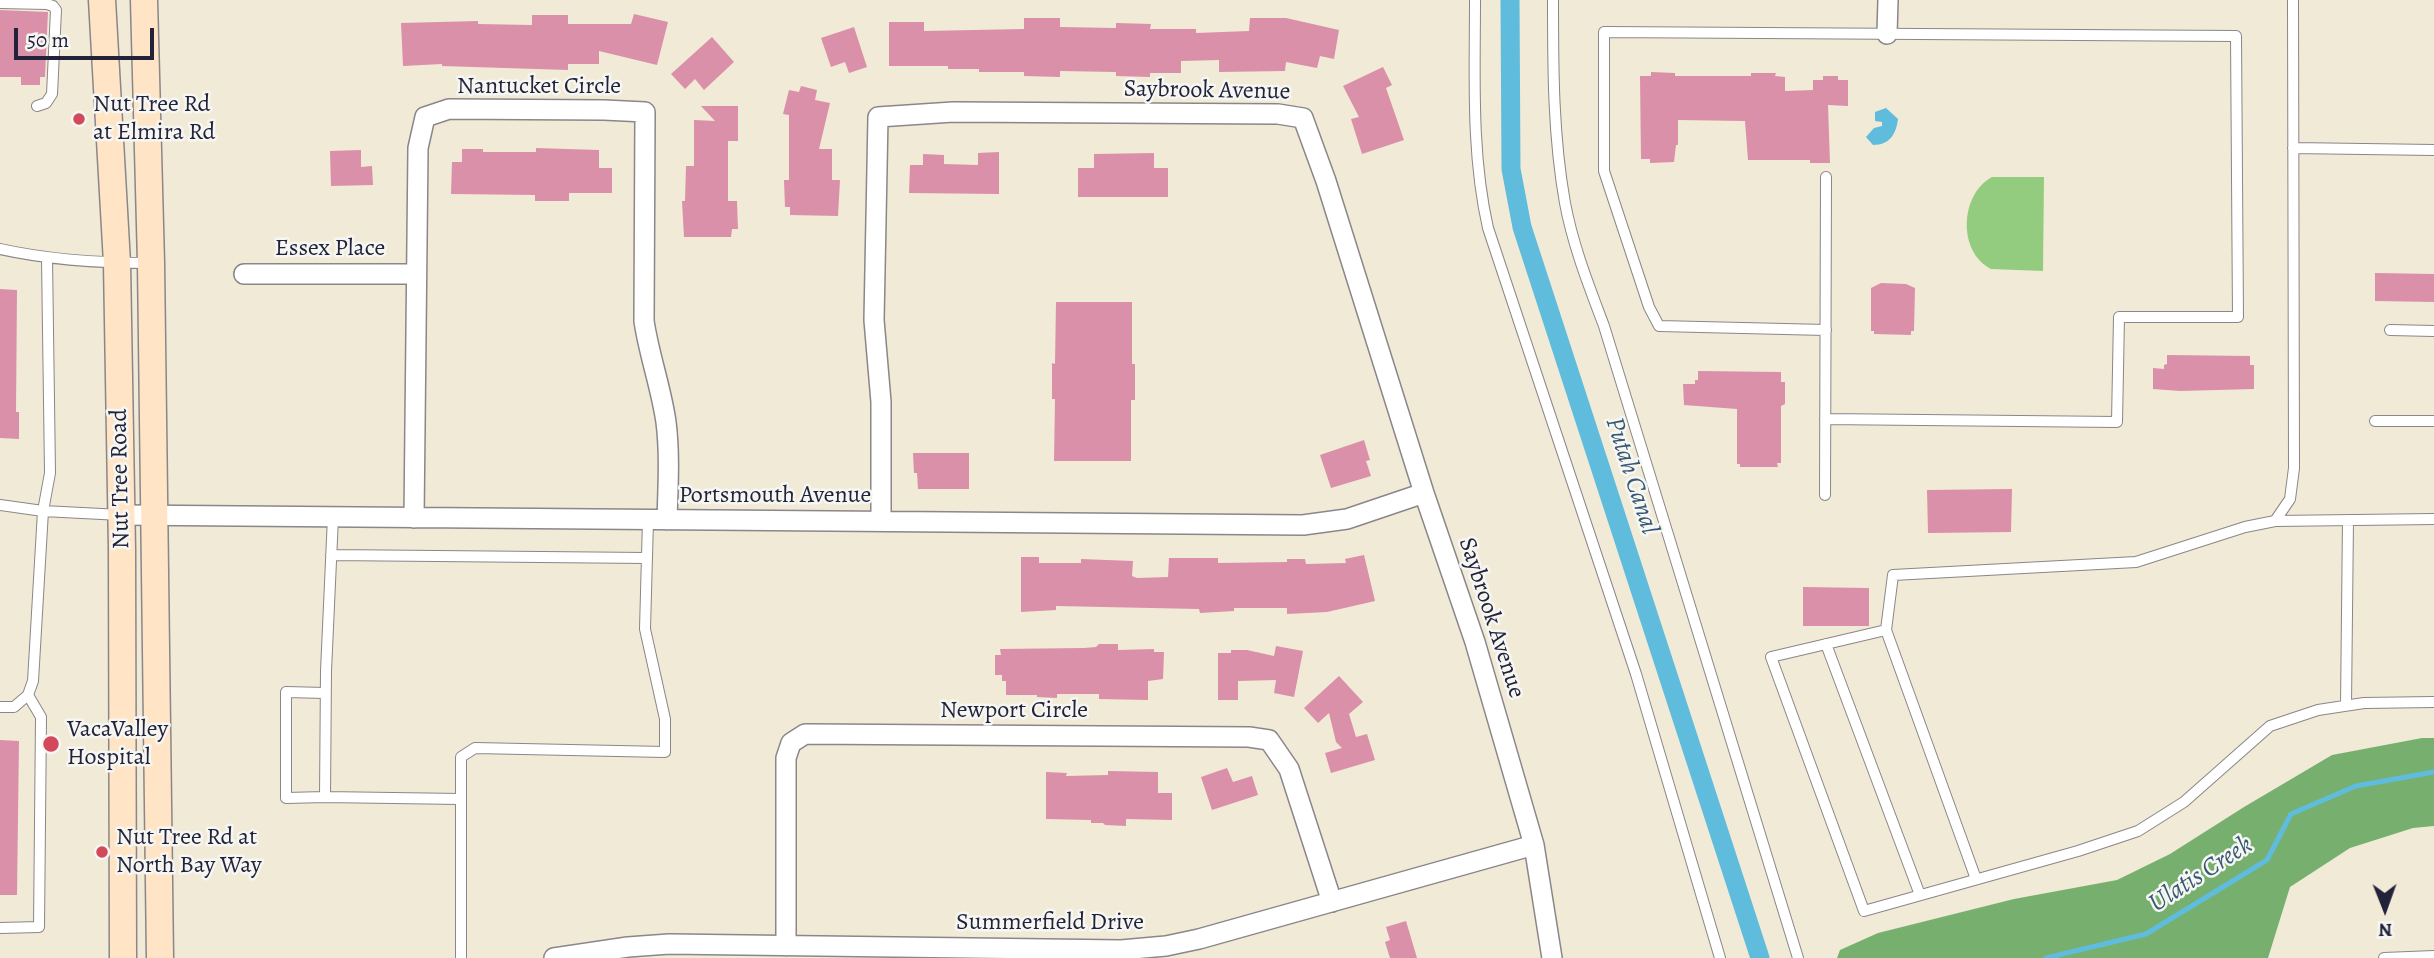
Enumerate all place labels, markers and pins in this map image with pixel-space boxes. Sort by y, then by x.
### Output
place label: Nut Tree Rd at Elmira Rd [93,91,215,147]
marker: Nut Tree Rd at Elmira Rd [71,111,87,127]
place label: VacaValley Hospital [67,716,168,772]
marker: VacaValley Hospital [41,734,61,754]
place label: Nut Tree Rd at North Bay Way [116,824,262,880]
marker: Nut Tree Rd at North Bay Way [94,844,110,860]

